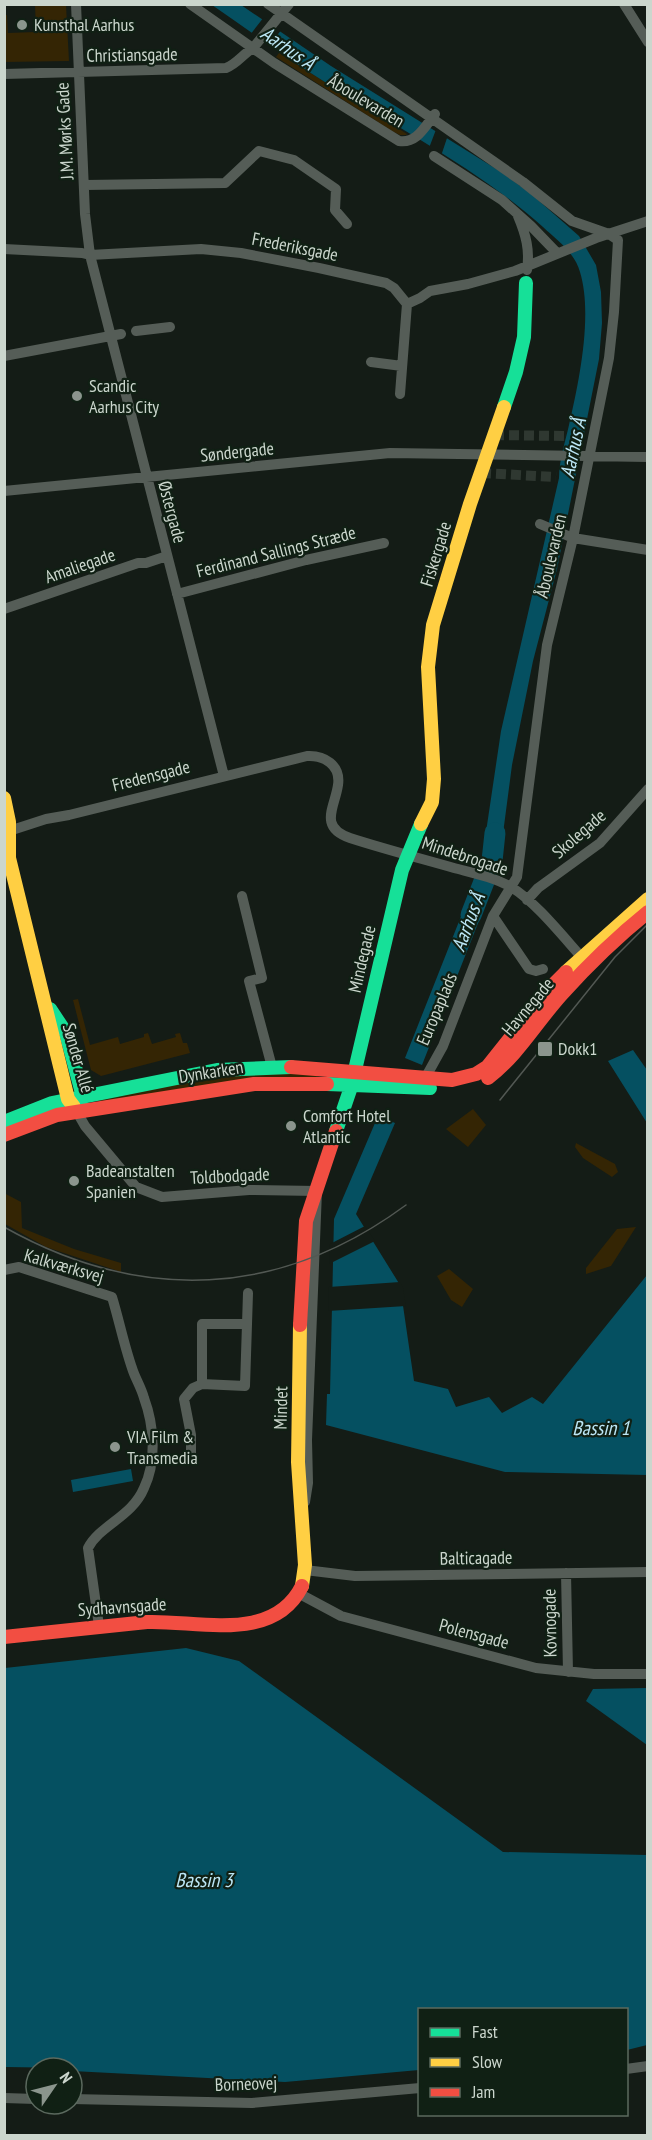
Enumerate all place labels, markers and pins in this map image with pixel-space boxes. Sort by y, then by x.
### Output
place label: Kunsthal Aarhus [34,13,134,36]
marker: Kunsthal Aarhus [15,18,29,32]
place label: Scandic Aarhus City [89,374,159,418]
marker: Scandic Aarhus City [70,389,84,403]
place label: Dokk1 [558,1037,597,1060]
marker: Dokk1 [536,1040,554,1058]
place label: Comfort Hotel Atlantic [303,1104,391,1148]
marker: Comfort Hotel Atlantic [284,1119,298,1133]
place label: Badeanstalten Spanien [86,1159,175,1203]
marker: Badeanstalten Spanien [67,1174,81,1188]
place label: VIA Film & Transmedia [126,1425,198,1469]
marker: VIA Film & Transmedia [108,1440,122,1454]

